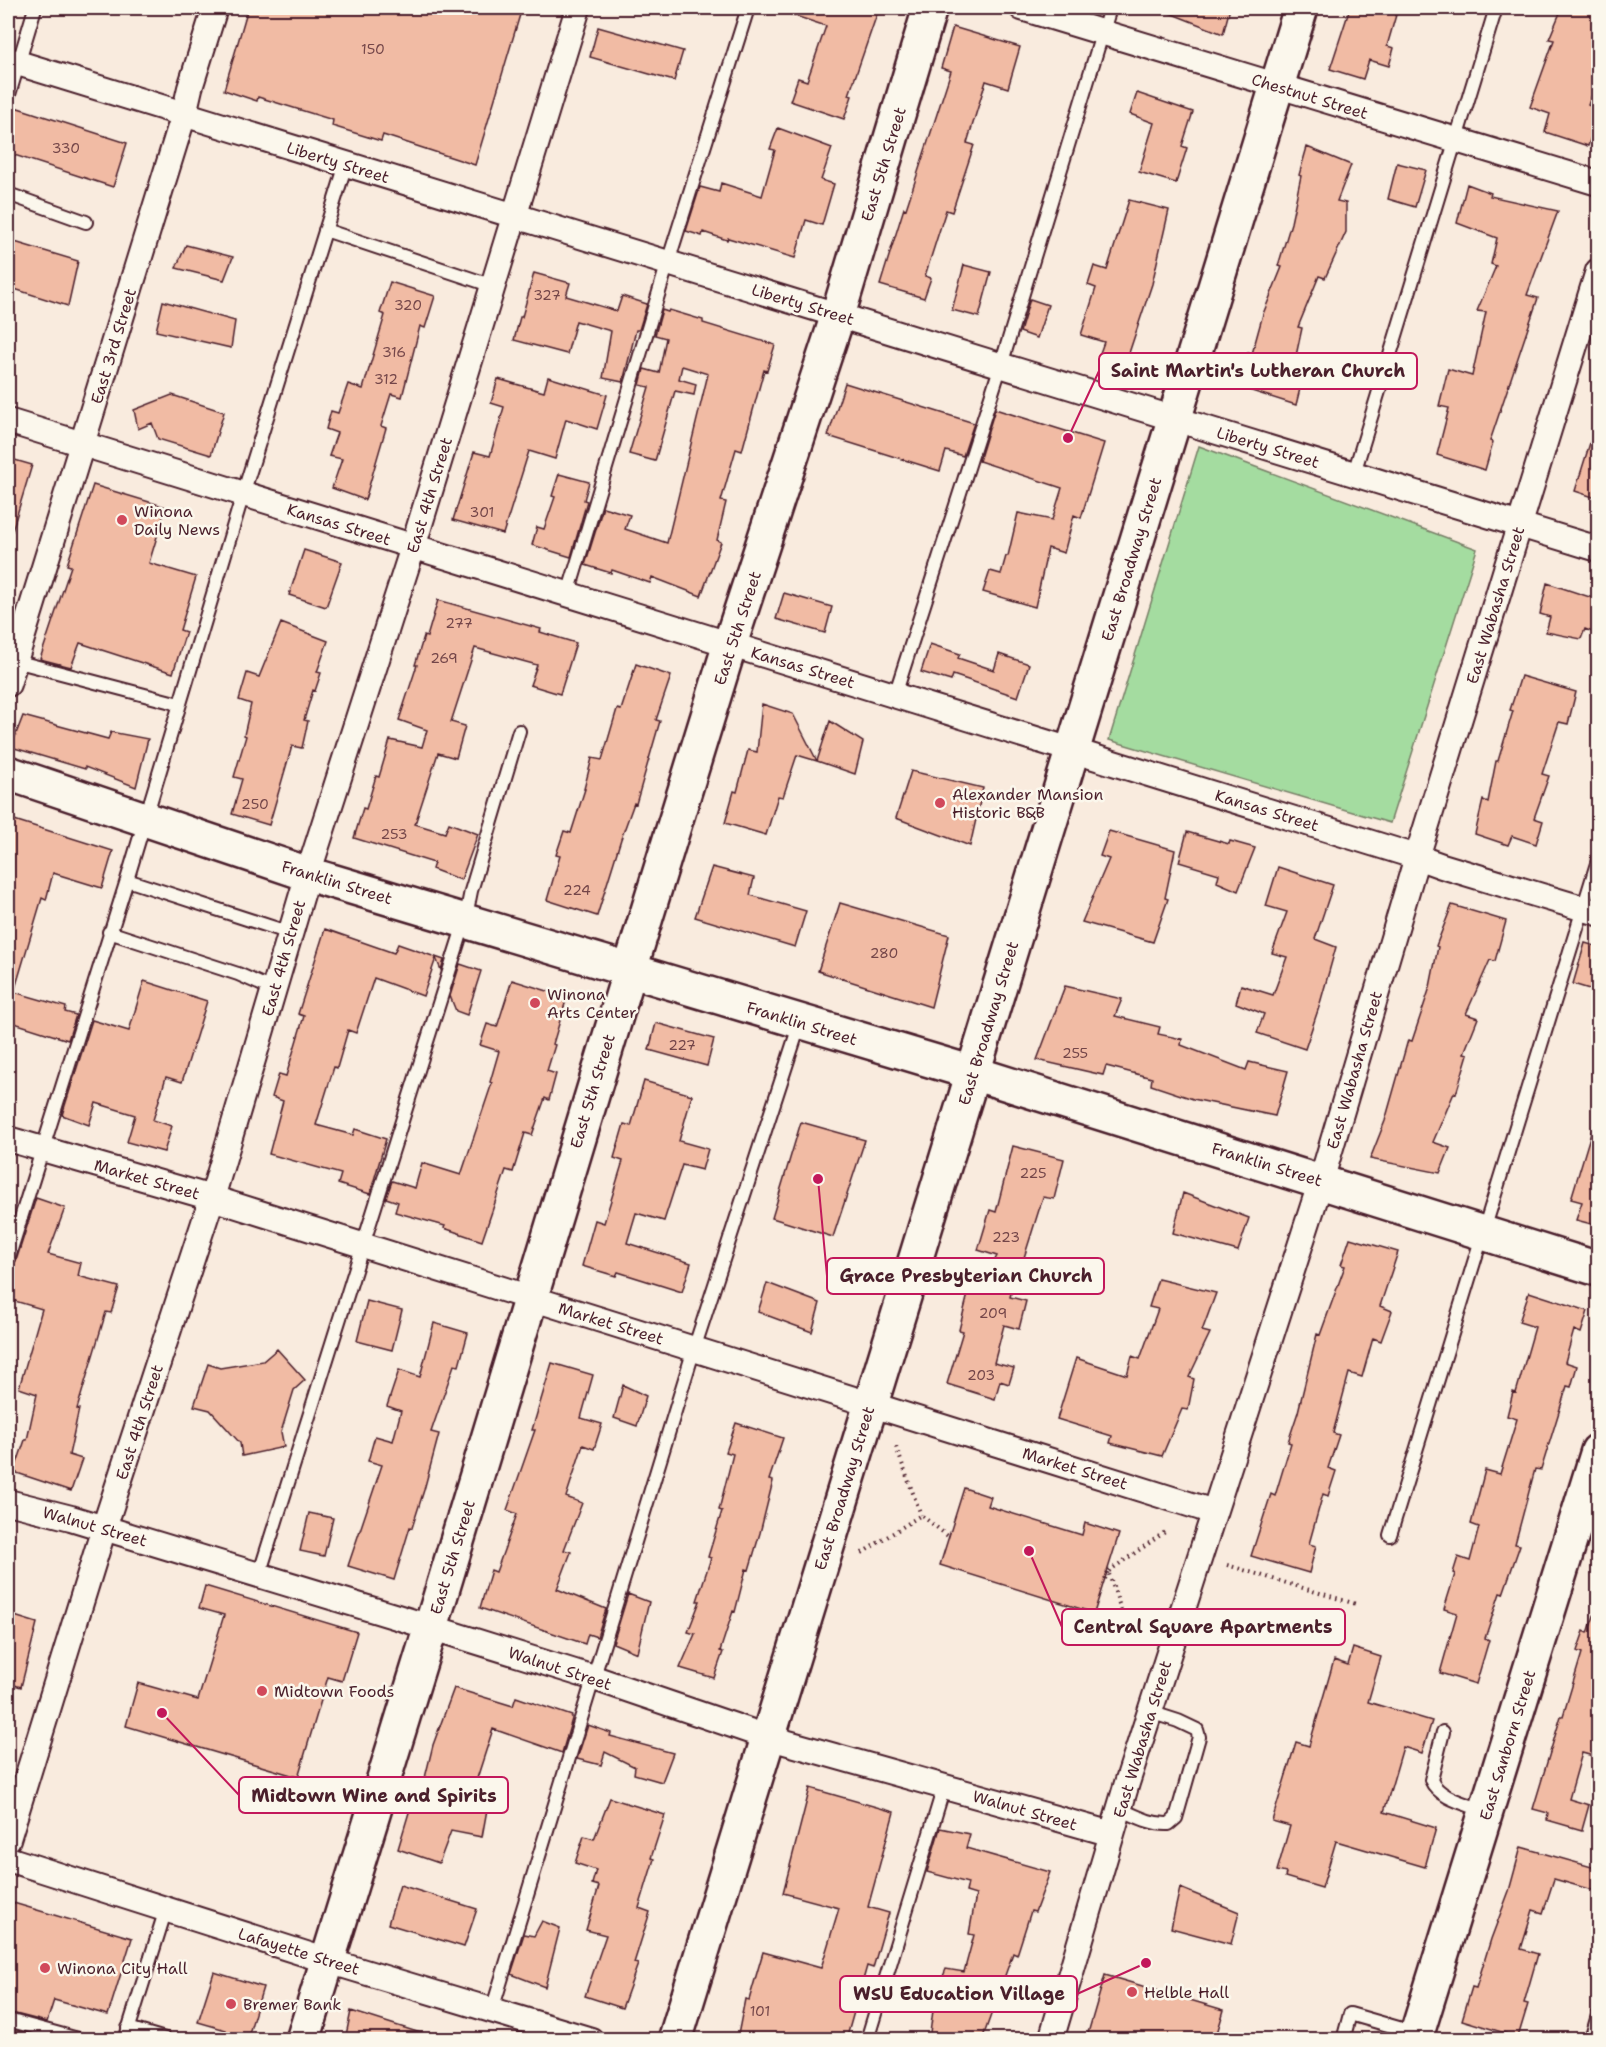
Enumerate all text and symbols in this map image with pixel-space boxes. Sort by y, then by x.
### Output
house number: 150 [361,40,385,58]
street label: Chestnut Street [1249,69,1371,124]
street label: East 5th Street [856,104,911,224]
street label: Liberty Street [284,137,392,188]
house number: 330 [52,139,80,157]
street label: Liberty Street [749,279,857,330]
street label: East 3rd Street [86,286,141,407]
house number: 327 [533,286,561,304]
house number: 320 [394,296,422,314]
house number: 316 [382,343,406,361]
callout: Saint Martin's Lutheran Church [1099,353,1417,389]
text: Saint Martin's Lutheran Church [1111,359,1405,383]
house number: 312 [374,370,398,388]
street label: Liberty Street [1214,422,1322,473]
street label: East 4th Street [402,435,457,556]
street label: East Broadway Street [1097,475,1166,644]
street label: Kansas Street [284,499,393,550]
place label: Winona Daily News [134,501,220,540]
house number: 301 [470,503,494,521]
marker: Winona Daily News [115,513,129,527]
street label: East Wabasha Street [1462,524,1529,686]
street label: East 5th Street [709,568,766,688]
house number: 277 [445,614,473,632]
street label: Kansas Street [748,642,857,693]
house number: 269 [430,649,458,667]
place label: Alexander Mansion Historic B&B [952,784,1104,823]
street label: Kansas Street [1212,785,1321,836]
house number: 250 [241,795,269,813]
marker: Alexander Mansion Historic B&B [933,796,947,810]
house number: 253 [380,825,408,843]
street label: Franklin Street [279,856,395,909]
house number: 224 [563,881,591,899]
street label: East 4th Street [257,898,310,1019]
street label: East Broadway Street [954,939,1023,1108]
house number: 280 [870,944,898,962]
place label: Winona Arts Center [547,984,637,1023]
street label: East Wabasha Street [1322,989,1387,1152]
marker: Winona Arts Center [528,996,542,1010]
street label: Franklin Street [744,997,860,1050]
street label: East 5th Street [565,1031,620,1151]
house number: 227 [668,1036,696,1054]
house number: 255 [1062,1044,1088,1062]
street label: Franklin Street [1209,1138,1325,1191]
street label: Market Street [92,1154,202,1205]
house number: 225 [1019,1164,1047,1182]
house number: 223 [992,1228,1020,1246]
callout: Grace Presbyterian Church [827,1258,1104,1294]
text: Grace Presbyterian Church [839,1264,1093,1288]
street label: Market Street [556,1298,666,1349]
house number: 209 [979,1304,1007,1322]
street label: East 4th Street [111,1362,168,1482]
house number: 203 [967,1366,995,1384]
street label: East Broadway Street [810,1404,879,1573]
street label: Market Street [1020,1443,1130,1494]
street label: East 5th Street [425,1497,480,1617]
street label: Walnut Street [40,1502,150,1551]
callout: Central Square Apartments [1062,1609,1345,1645]
text: Central Square Apartments [1074,1615,1332,1639]
street label: Walnut Street [505,1642,614,1695]
street label: East Wabasha Street [1109,1658,1176,1820]
street label: East Sanborn Street [1475,1667,1540,1823]
place label: Midtown Foods [274,1681,395,1702]
marker: Midtown Foods [255,1684,269,1698]
callout: Midtown Wine and Spirits [239,1777,508,1813]
text: Midtown Wine and Spirits [251,1784,497,1808]
street label: Walnut Street [970,1786,1080,1835]
street label: Lafayette Street [236,1923,362,1980]
place label: Winona City Hall [57,1958,188,1979]
marker: Winona City Hall [38,1961,52,1975]
callout: WSU Education Village [840,1976,1077,2012]
text: WSU Education Village [853,1982,1065,2006]
place label: Helble Hall [1144,1982,1229,2003]
marker: Helble Hall [1125,1985,1139,1999]
place label: Bremer Bank [243,1994,342,2015]
marker: Bremer Bank [224,1997,238,2011]
house number: 101 [750,2002,770,2020]

